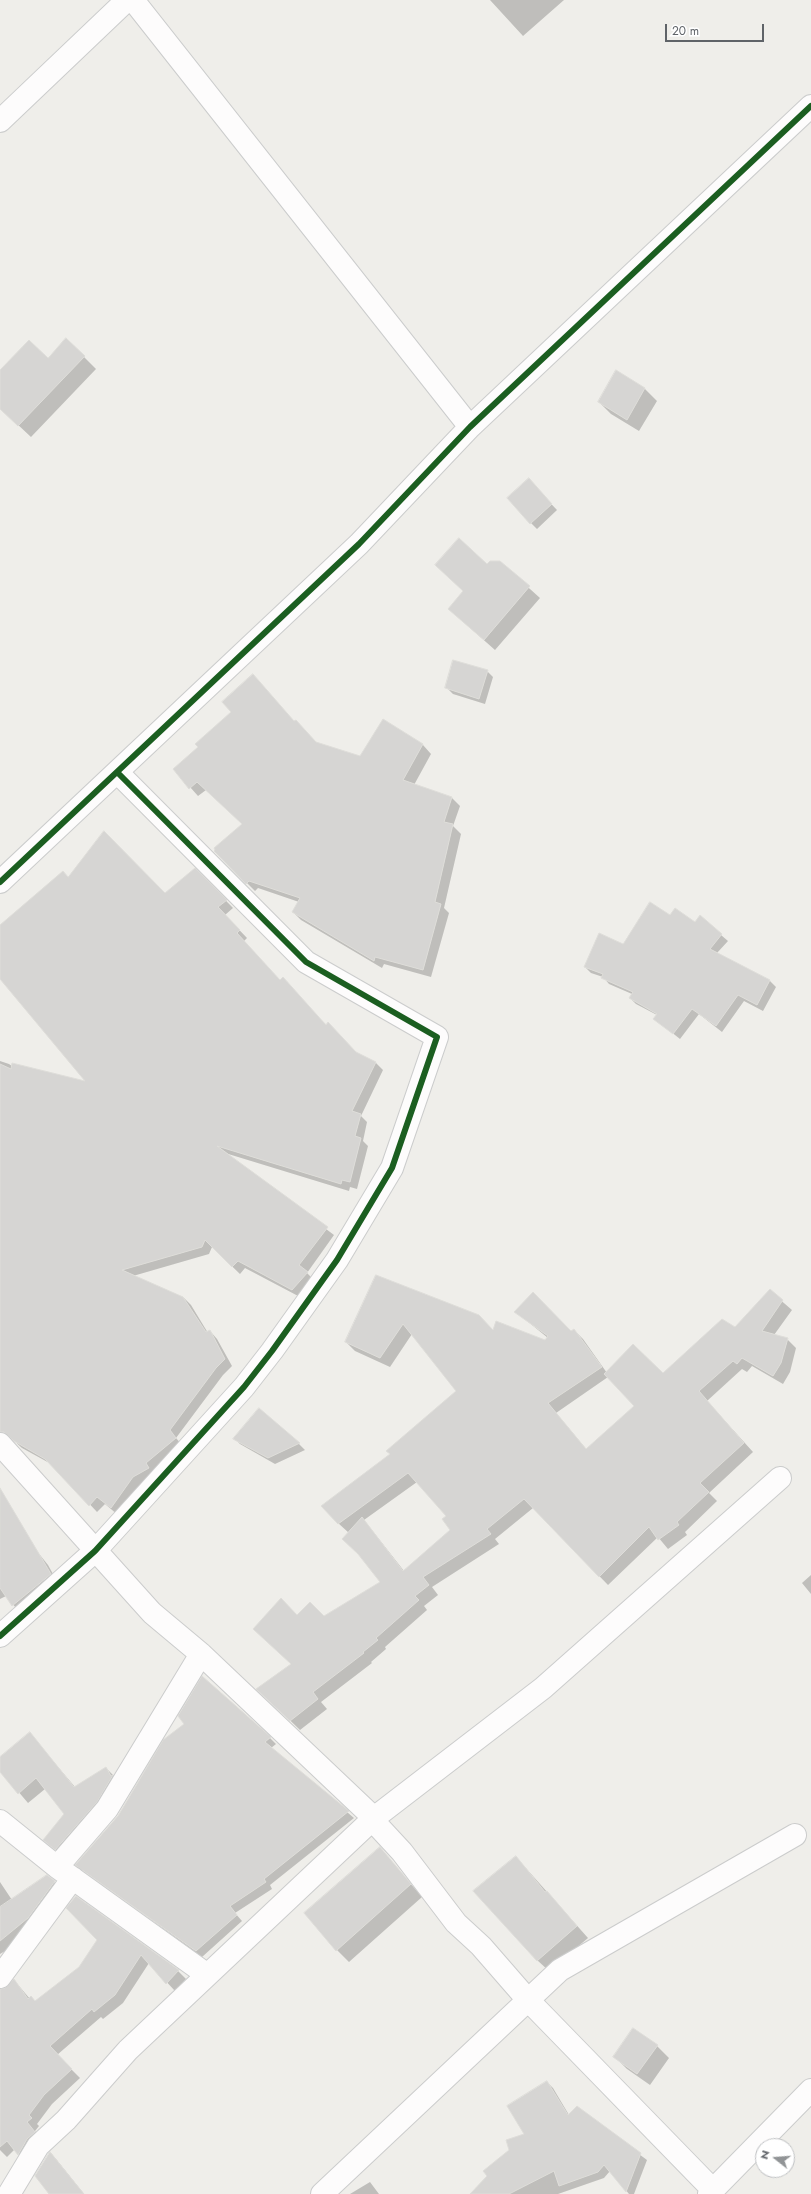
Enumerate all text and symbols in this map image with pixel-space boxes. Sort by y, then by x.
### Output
scale bar [667,16,766,42]
text: 20 m [672,22,699,40]
north arrow [755,2138,795,2178]
text: N [756,2148,773,2161]

